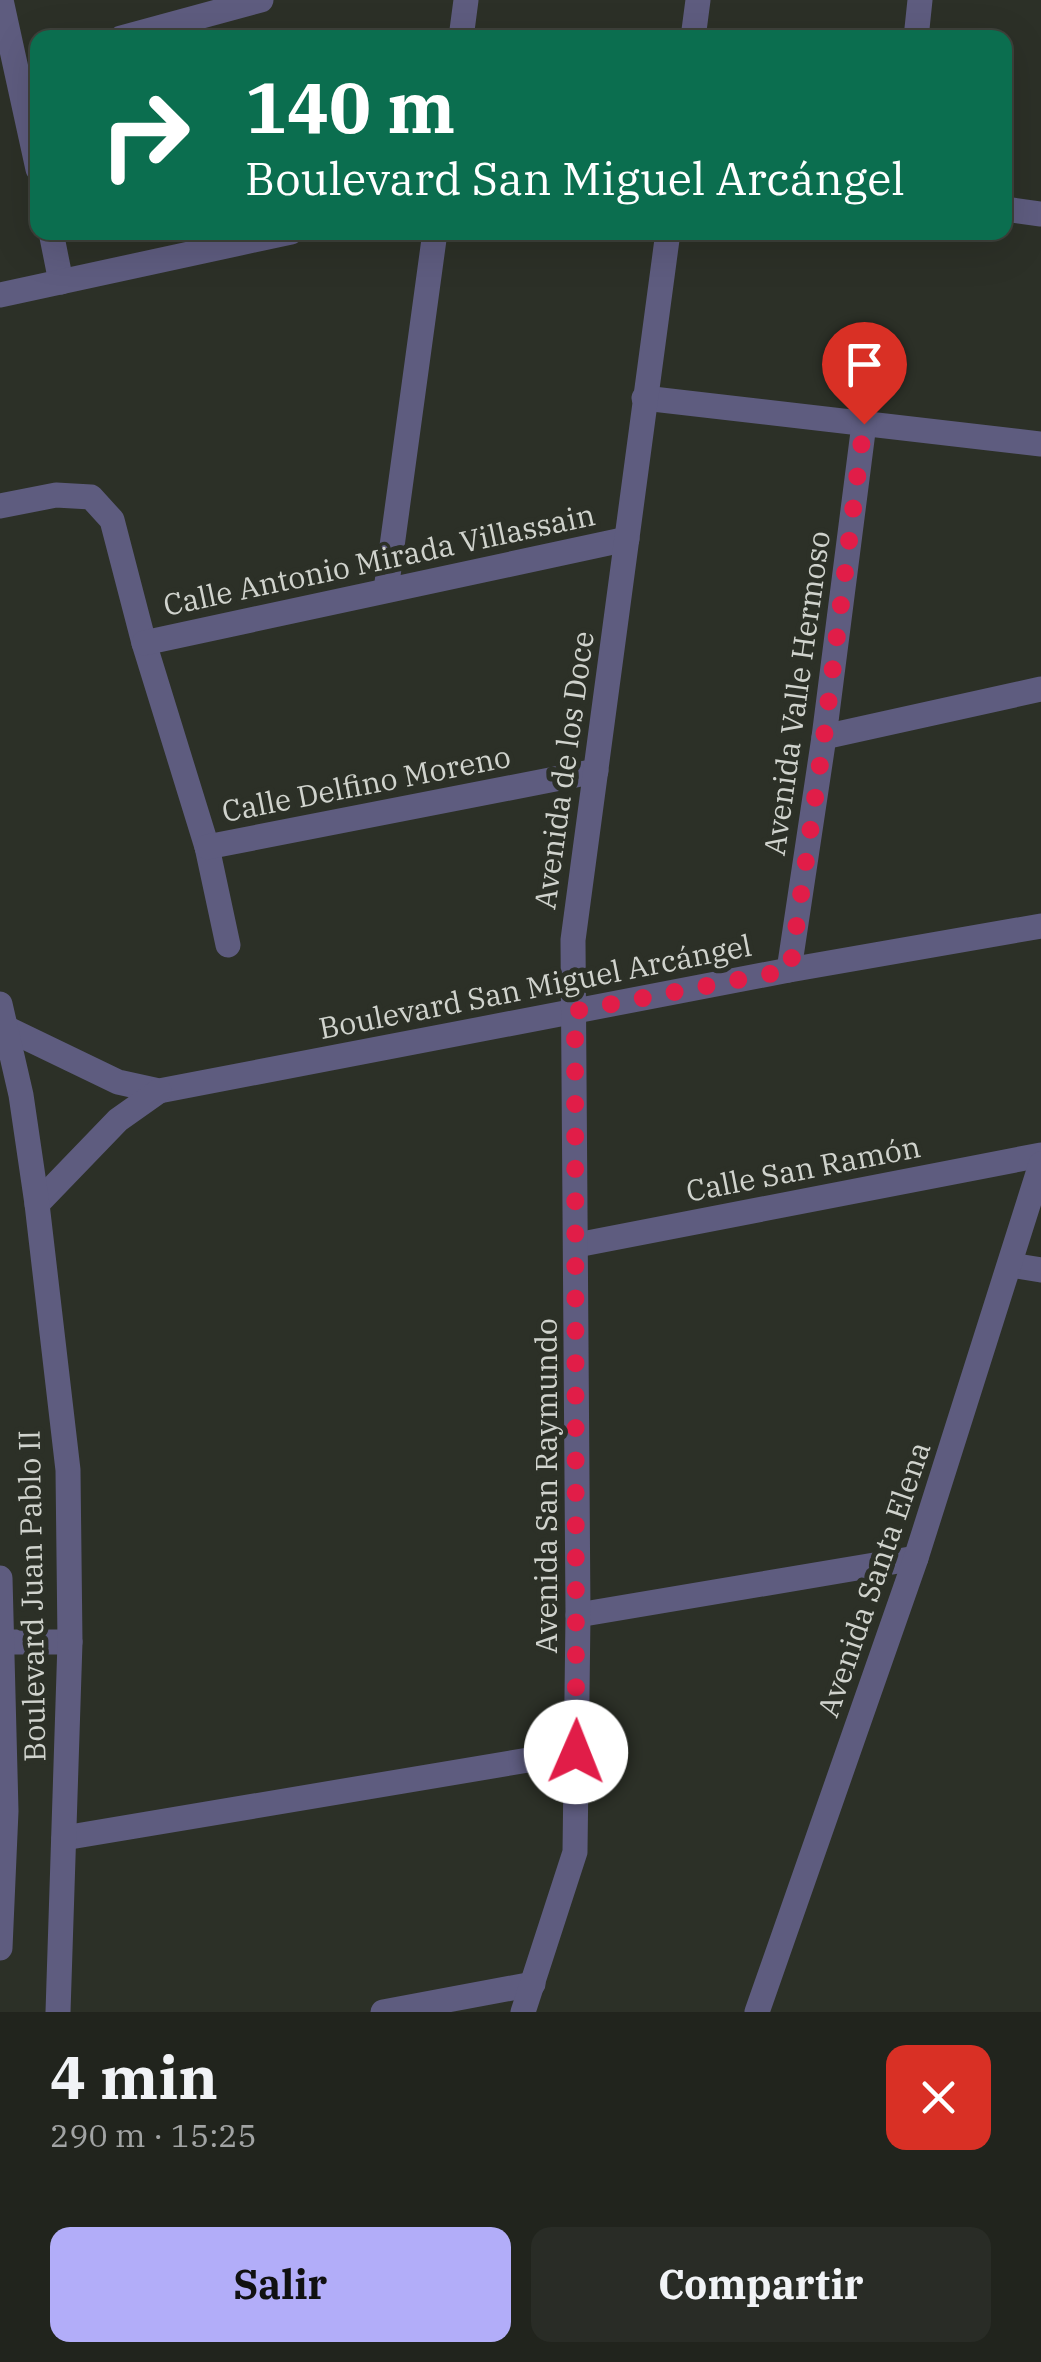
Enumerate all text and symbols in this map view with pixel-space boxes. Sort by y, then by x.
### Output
text: 140 m [245,61,455,152]
icon: right [80,70,210,200]
text: Boulevard San Miguel Arcángel [245,149,905,207]
pin [822,322,907,425]
icon: arrive [837,337,892,392]
street label: Calle Antonio Mirada Villassain [160,494,598,624]
street label: Avenida Valle Hermoso [754,528,838,858]
street label: Avenida de los Doce [524,629,602,911]
street label: Calle Delfino Moreno [218,736,514,830]
street label: Boulevard San Miguel Arcángel [315,925,755,1047]
street label: Calle San Ramón [682,1126,924,1210]
street label: Avenida San Raymundo [526,1318,565,1654]
street label: Boulevard Juan Pablo II [9,1430,53,1762]
street label: Avenida Santa Elena [808,1436,938,1722]
position arrow [524,1700,628,1804]
text: 4 min [50,2037,218,2116]
button: close [886,2045,991,2150]
text: 290 m · 15:25 [50,2114,257,2156]
button: Salir [50,2227,511,2342]
button: Compartir [531,2227,991,2342]

